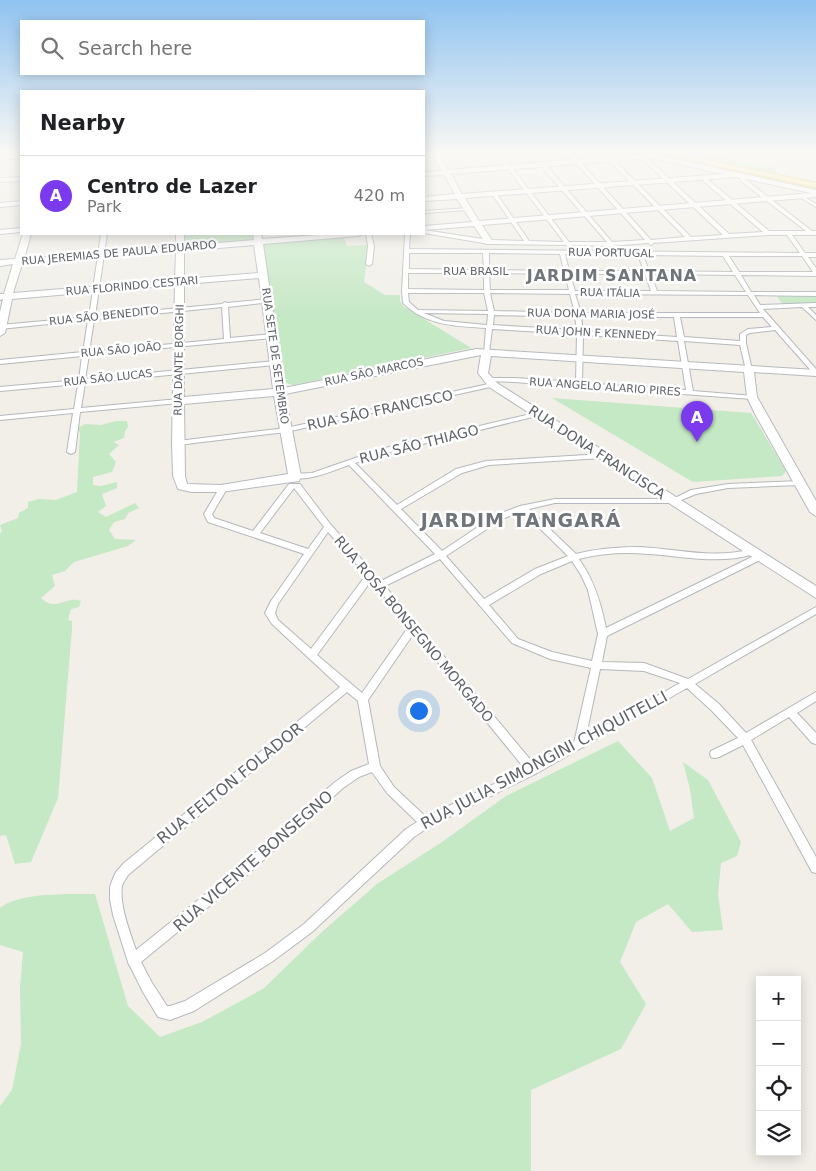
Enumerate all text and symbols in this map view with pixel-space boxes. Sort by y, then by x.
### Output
search box [20,20,425,75]
icon: search [38,34,66,62]
text: Search here [78,37,192,59]
text: Nearby [40,111,125,135]
text: Centro de Lazer [87,175,257,197]
text: A [50,186,62,205]
text: 420 m [354,186,405,205]
text: Park [87,197,122,216]
street label: RUA JEREMIAS DE PAULA EDUARDO [21,238,217,268]
street label: RUA PORTUGAL [568,246,655,260]
street label: RUA BRASIL [443,265,510,278]
district label: JARDIM SANTANA [526,266,697,285]
street label: RUA FLORINDO CESTARI [65,274,199,298]
street label: RUA ITÁLIA [580,286,641,300]
street label: RUA SETE DE SETEMBRO [259,287,291,425]
street label: RUA SÃO BENEDITO [49,304,160,328]
street label: RUA DANTE BORGHI [172,304,186,416]
street label: RUA DONA MARIA JOSÉ [527,306,655,322]
street label: RUA JOHN F KENNEDY [535,323,657,343]
street label: RUA SÃO JOÃO [80,340,162,360]
street label: RUA SÃO MARCOS [323,355,425,389]
street label: RUA SÃO LUCAS [63,367,153,389]
street label: RUA ANGELO ALARIO PIRES [529,375,681,399]
street label: RUA SÃO FRANCISCO [306,387,454,433]
pin: A [681,401,713,442]
street label: RUA DONA FRANCISCA [526,402,669,502]
street label: RUA SÃO THIAGO [358,421,480,467]
district label: JARDIM TANGARÁ [419,509,621,531]
street label: RUA ROSA BONSEGNO MORGADO [331,533,497,725]
street label: RUA JULIA SIMONGINI CHIQUITELLI [417,687,671,833]
your location [406,698,432,724]
street label: RUA FELTON FOLADOR [153,718,307,848]
street label: RUA VICENTE BONSEGNO [169,787,337,935]
map controls [756,976,801,1156]
button: + [756,976,801,1021]
button: − [756,1021,801,1066]
button: locate [756,1066,801,1111]
button: layers [756,1111,801,1156]

